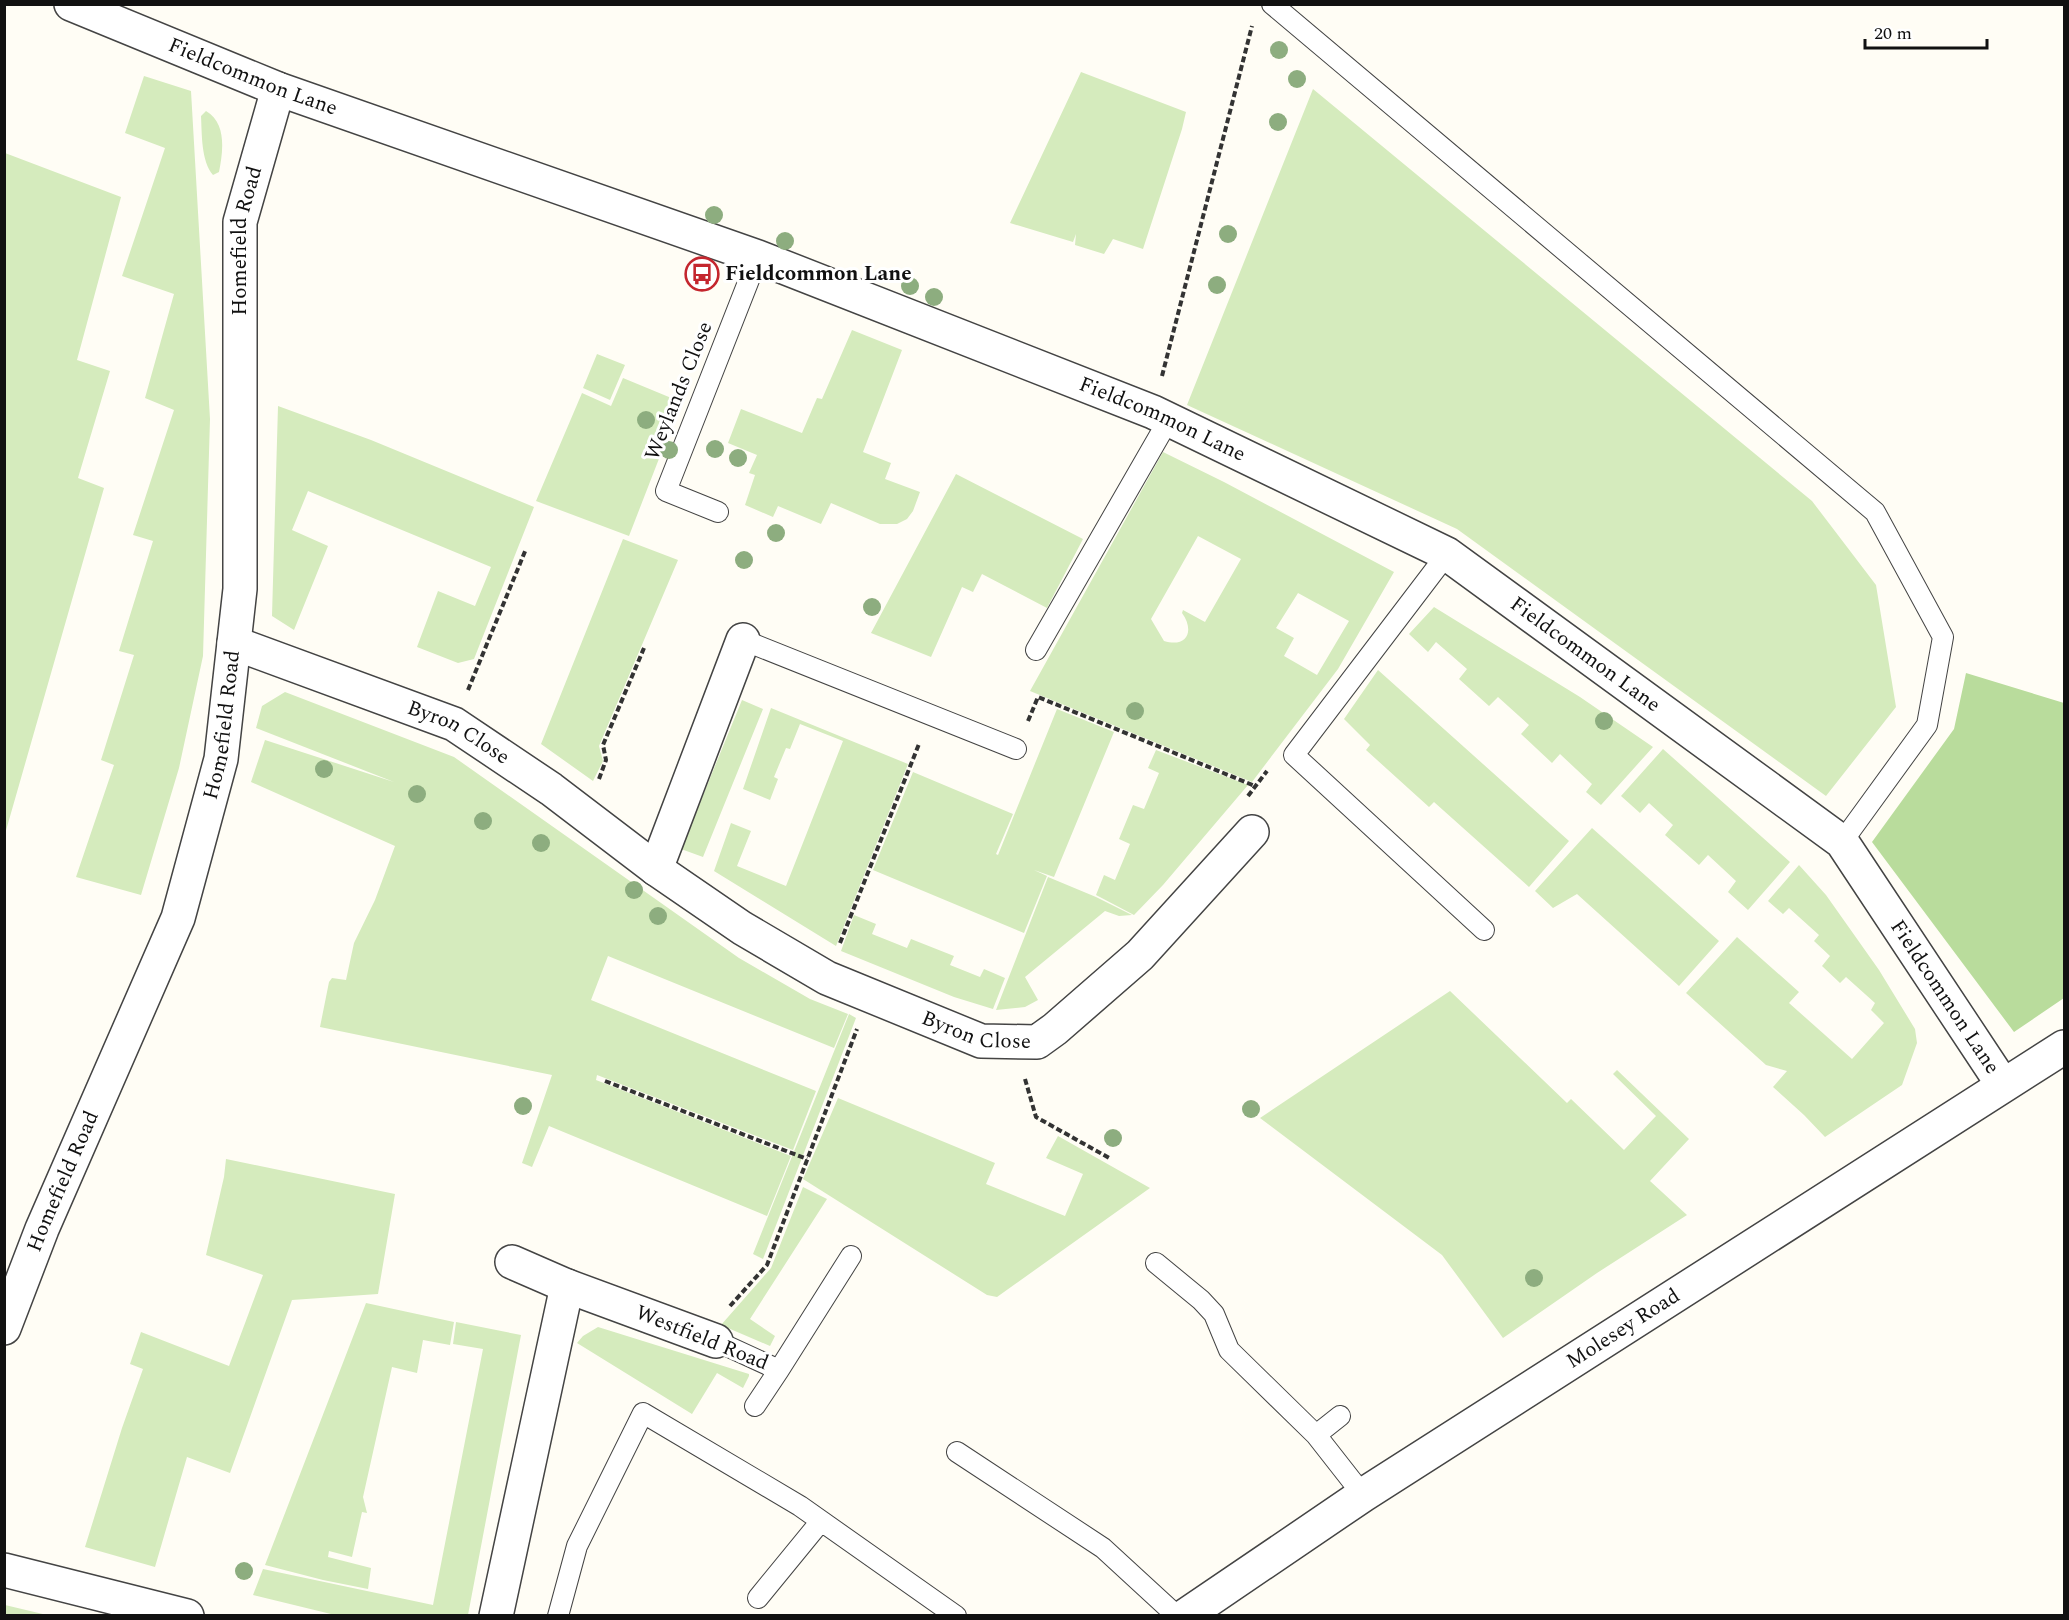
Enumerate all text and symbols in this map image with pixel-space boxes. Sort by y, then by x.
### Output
scale bar [1865,12,1986,50]
text: 20 m [1874,20,1912,47]
street label: Fieldcommon Lane [163,30,342,125]
street label: Homefield Road [224,163,271,316]
bus stop icon: Fieldcommon Lane [684,256,720,292]
place label: Fieldcommon Lane [725,258,912,290]
street label: Weylands Close [637,317,721,465]
street label: Fieldcommon Lane [1074,368,1251,470]
street label: Fieldcommon Lane [1503,589,1667,721]
street label: Homefield Road [195,649,249,803]
street label: Byron Close [402,692,516,773]
street label: Fieldcommon Lane [1882,913,2008,1081]
street label: Byron Close [917,1002,1031,1058]
street label: Homefield Road [19,1106,108,1257]
street label: Molesey Road [1560,1280,1686,1377]
street label: Westfield Road [631,1297,773,1379]

